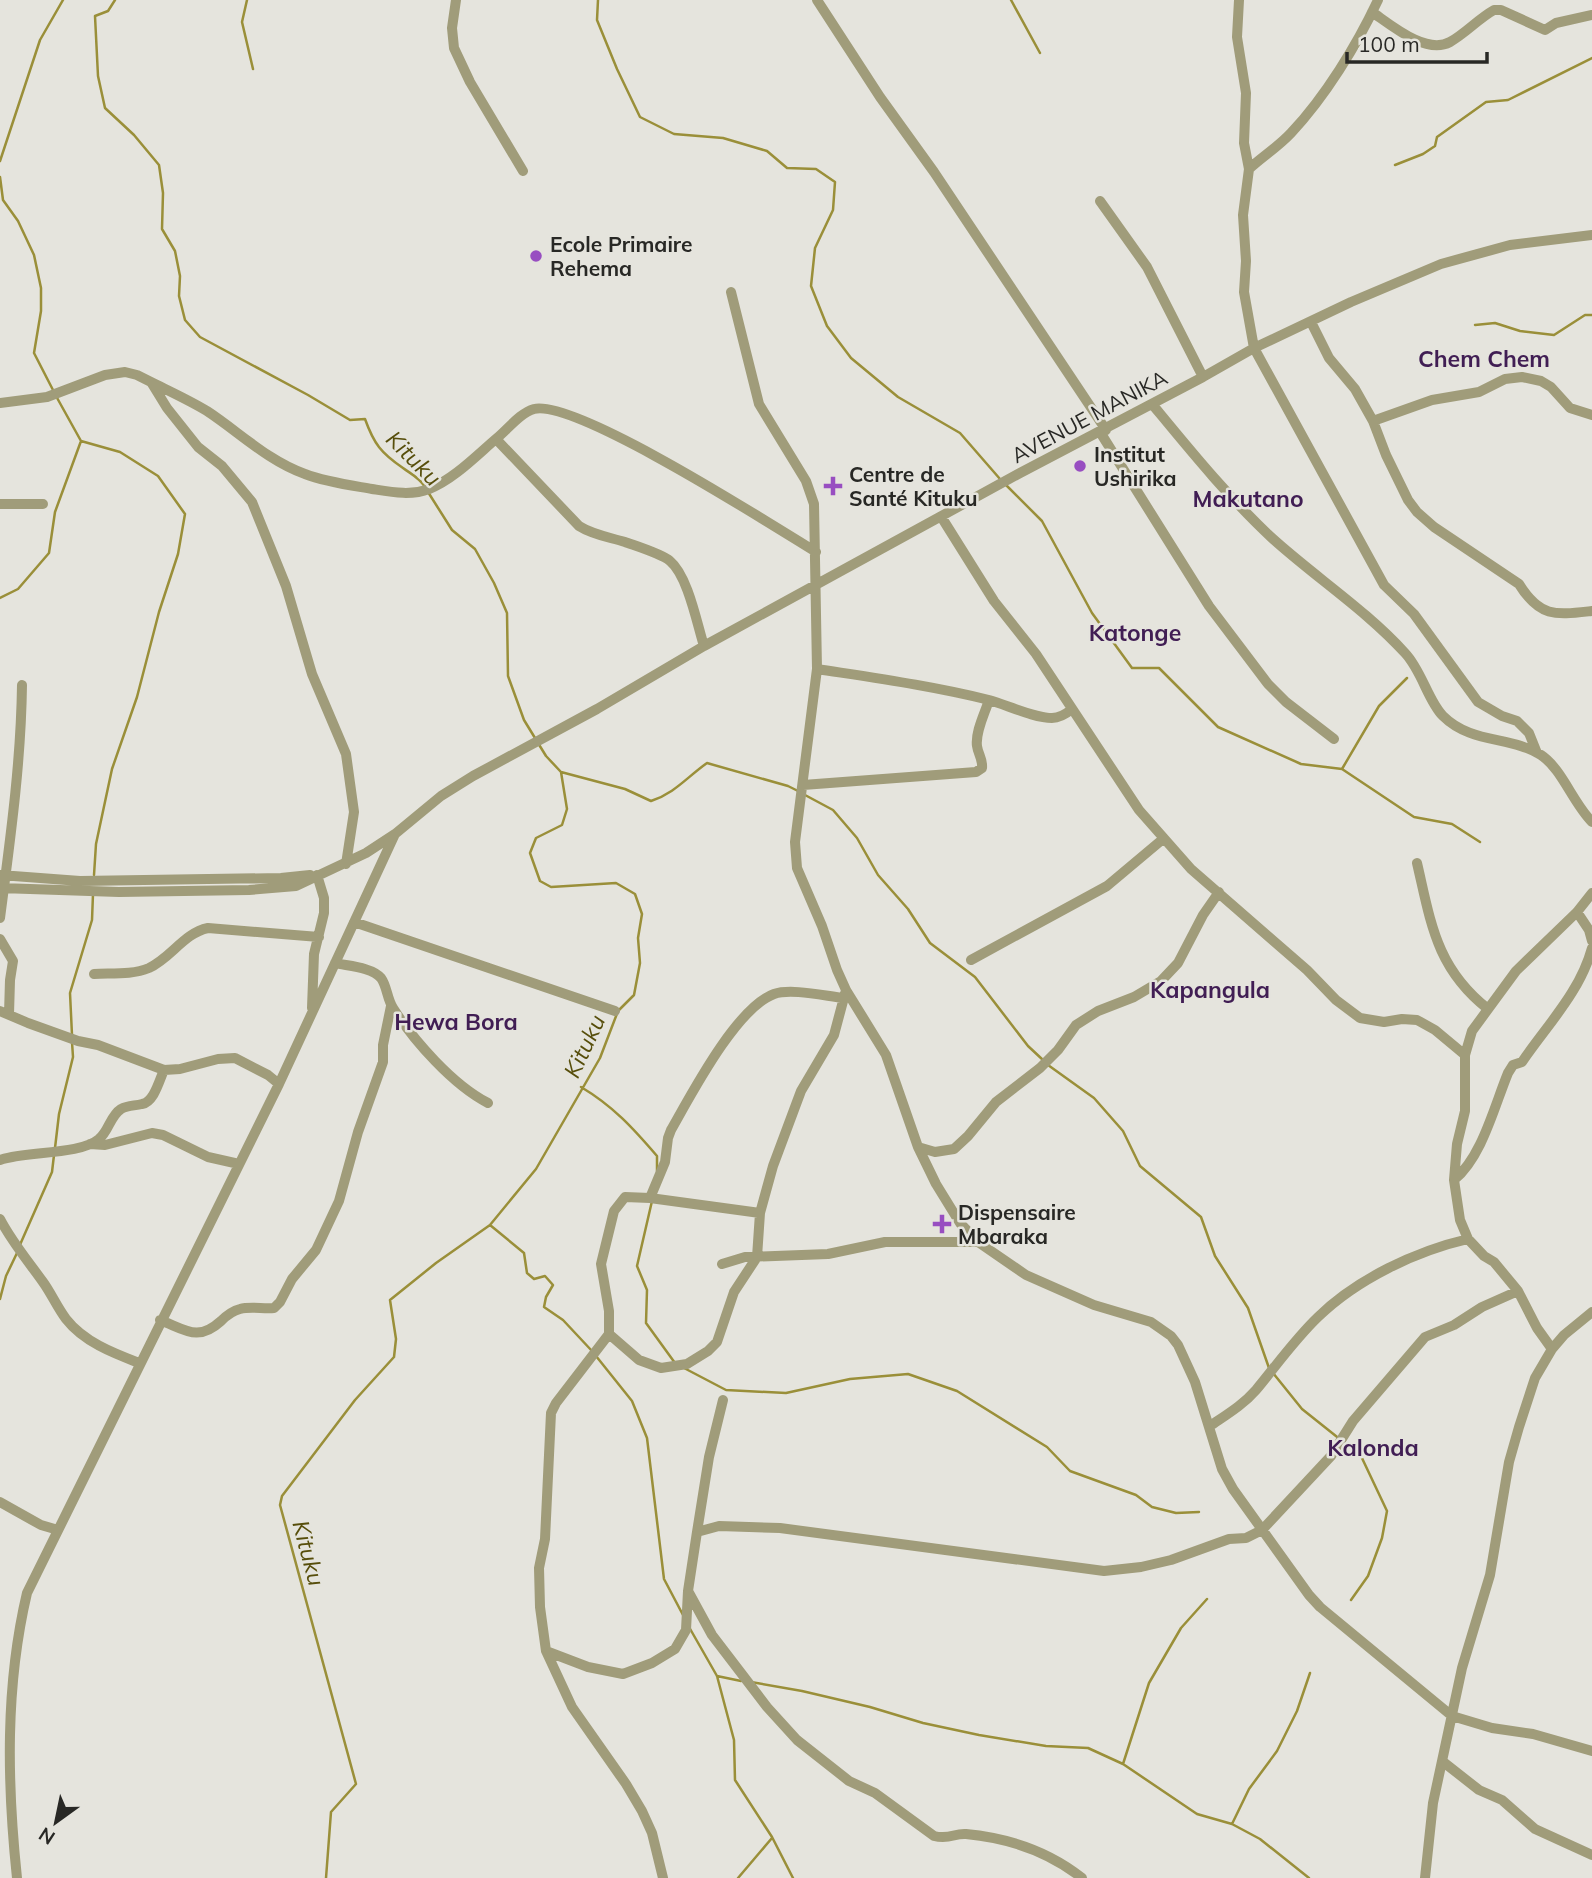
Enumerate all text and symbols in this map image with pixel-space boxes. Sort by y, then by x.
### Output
scale bar [1347,21,1487,65]
text: 100 m [1358,31,1420,57]
place label: Ecole Primaire Rehema [550,231,692,281]
marker: Ecole Primaire Rehema [528,248,544,264]
district label: Chem Chem [1418,344,1550,373]
street label: AVENUE MANIKA [1007,364,1172,468]
water label: Kituku [380,424,448,492]
place label: Institut Ushirika [1094,441,1176,491]
marker: Institut Ushirika [1072,458,1088,474]
place label: Centre de Santé Kituku [849,461,977,511]
marker: Centre de Santé Kituku [823,476,843,496]
district label: Makutano [1192,484,1304,513]
district label: Katonge [1089,618,1181,647]
district label: Kapangula [1150,975,1270,1004]
district label: Hewa Bora [394,1007,518,1036]
water label: Kituku [557,1010,611,1082]
place label: Dispensaire Mbaraka [958,1199,1076,1249]
marker: Dispensaire Mbaraka [932,1214,952,1234]
district label: Kalonda [1327,1433,1419,1462]
water label: Kituku [286,1517,332,1589]
north arrow [21,1787,91,1857]
text: N [34,1822,59,1850]

